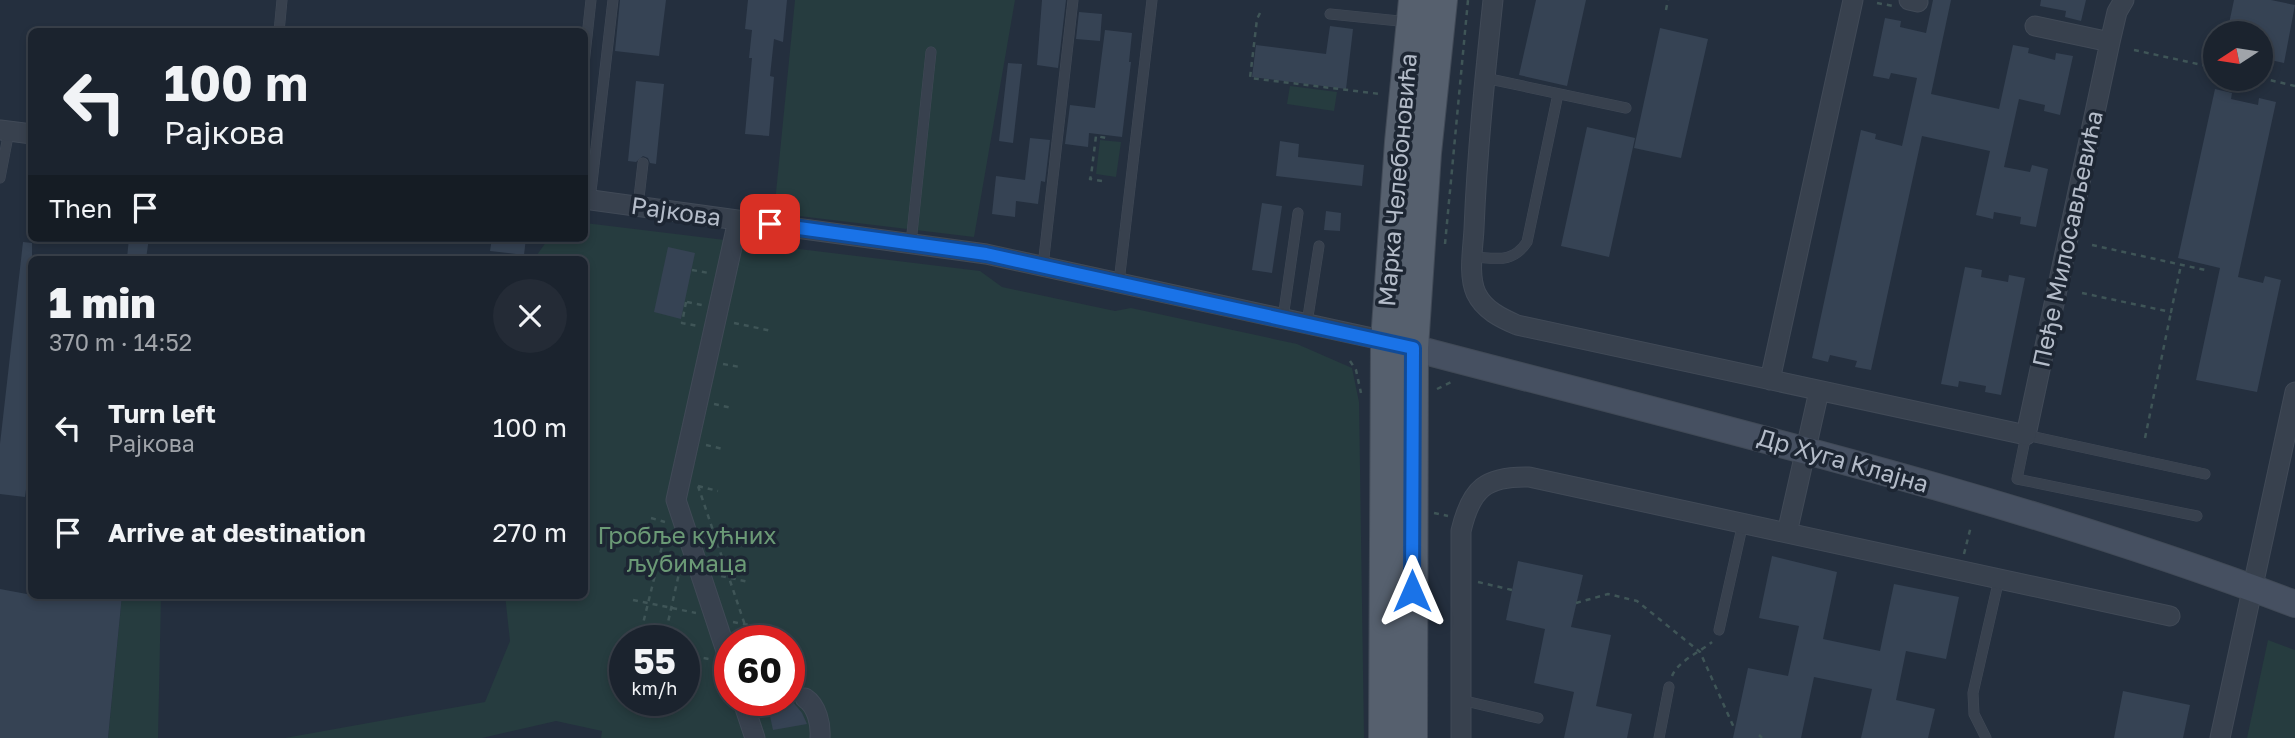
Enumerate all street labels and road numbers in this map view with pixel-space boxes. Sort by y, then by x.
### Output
street label: Марка Челебоновића [1371,52,1422,308]
street label: Пеђе Милосављевића [2025,108,2108,370]
street label: Рајкова [629,190,723,231]
street label: Др Хуга Клајна [1755,421,1932,498]

